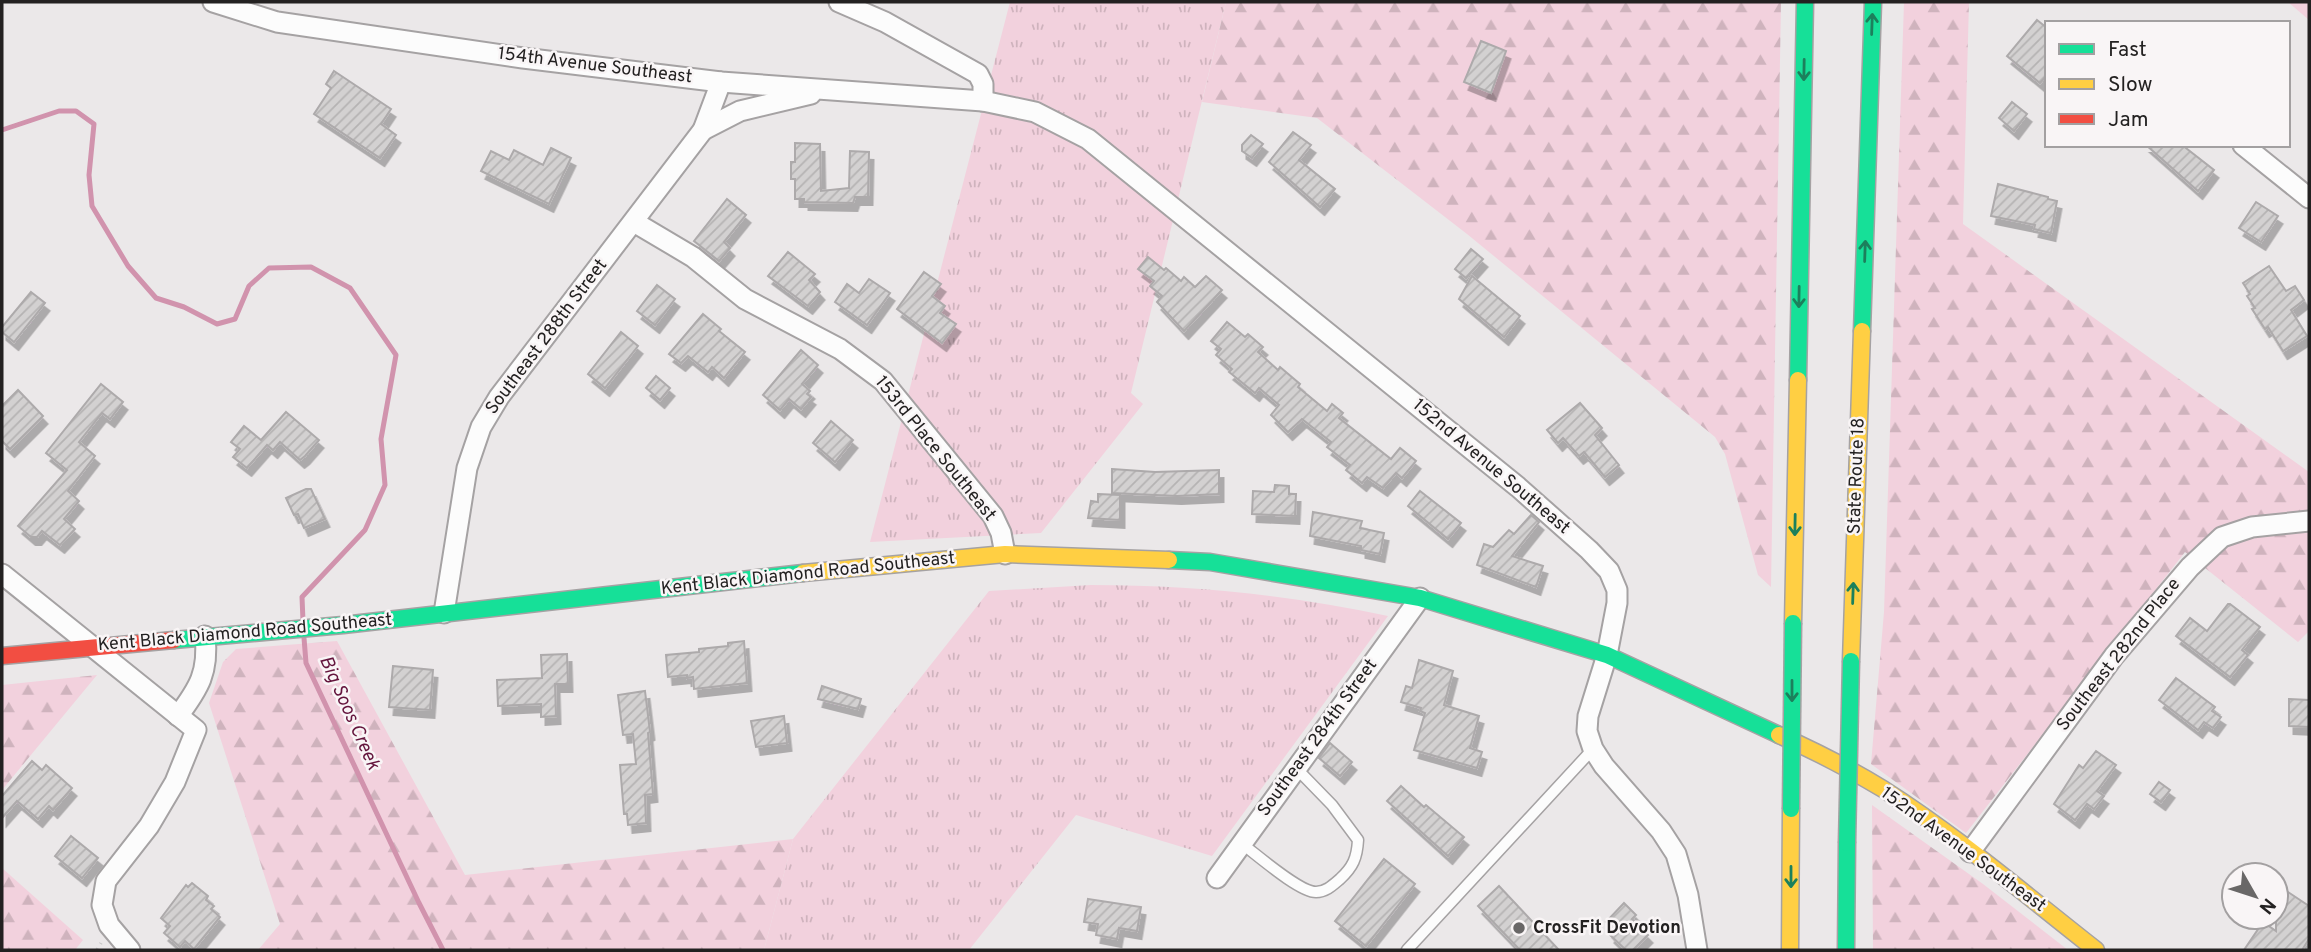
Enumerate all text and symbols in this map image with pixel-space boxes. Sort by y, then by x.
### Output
one-way arrow [1866,13,1879,36]
legend [2045,21,2290,147]
text: Fast [2108,37,2147,64]
street label: 154th Avenue Southeast [497,43,693,89]
one-way arrow [1797,58,1810,81]
text: Slow [2108,72,2153,99]
text: Jam [2108,107,2149,134]
one-way arrow [1858,240,1871,263]
street label: Southeast 288th Street [481,255,613,419]
one-way arrow [1792,286,1806,309]
street label: 153rd Place Southeast [869,372,1001,526]
street label: 152nd Avenue Southeast [1407,394,1575,540]
street label: State Route 18 [1843,417,1871,535]
one-way arrow [1788,513,1802,536]
street label: Kent Black Diamond Road Southeast [660,547,956,601]
street label: Southeast 282nd Place [2052,574,2186,736]
one-way arrow [1847,582,1860,605]
street label: Kent Black Diamond Road Southeast [97,609,393,657]
water label: Big Soos Creek [313,652,385,774]
street label: Southeast 284th Street [1253,655,1383,821]
one-way arrow [1786,680,1799,703]
street label: 152nd Avenue Southeast [1876,782,2050,918]
north arrow [2220,861,2290,931]
one-way arrow [1784,865,1798,888]
text: N [2253,893,2280,918]
place label: CrossFit Devotion [1533,917,1681,940]
marker: CrossFit Devotion [1511,920,1527,936]

